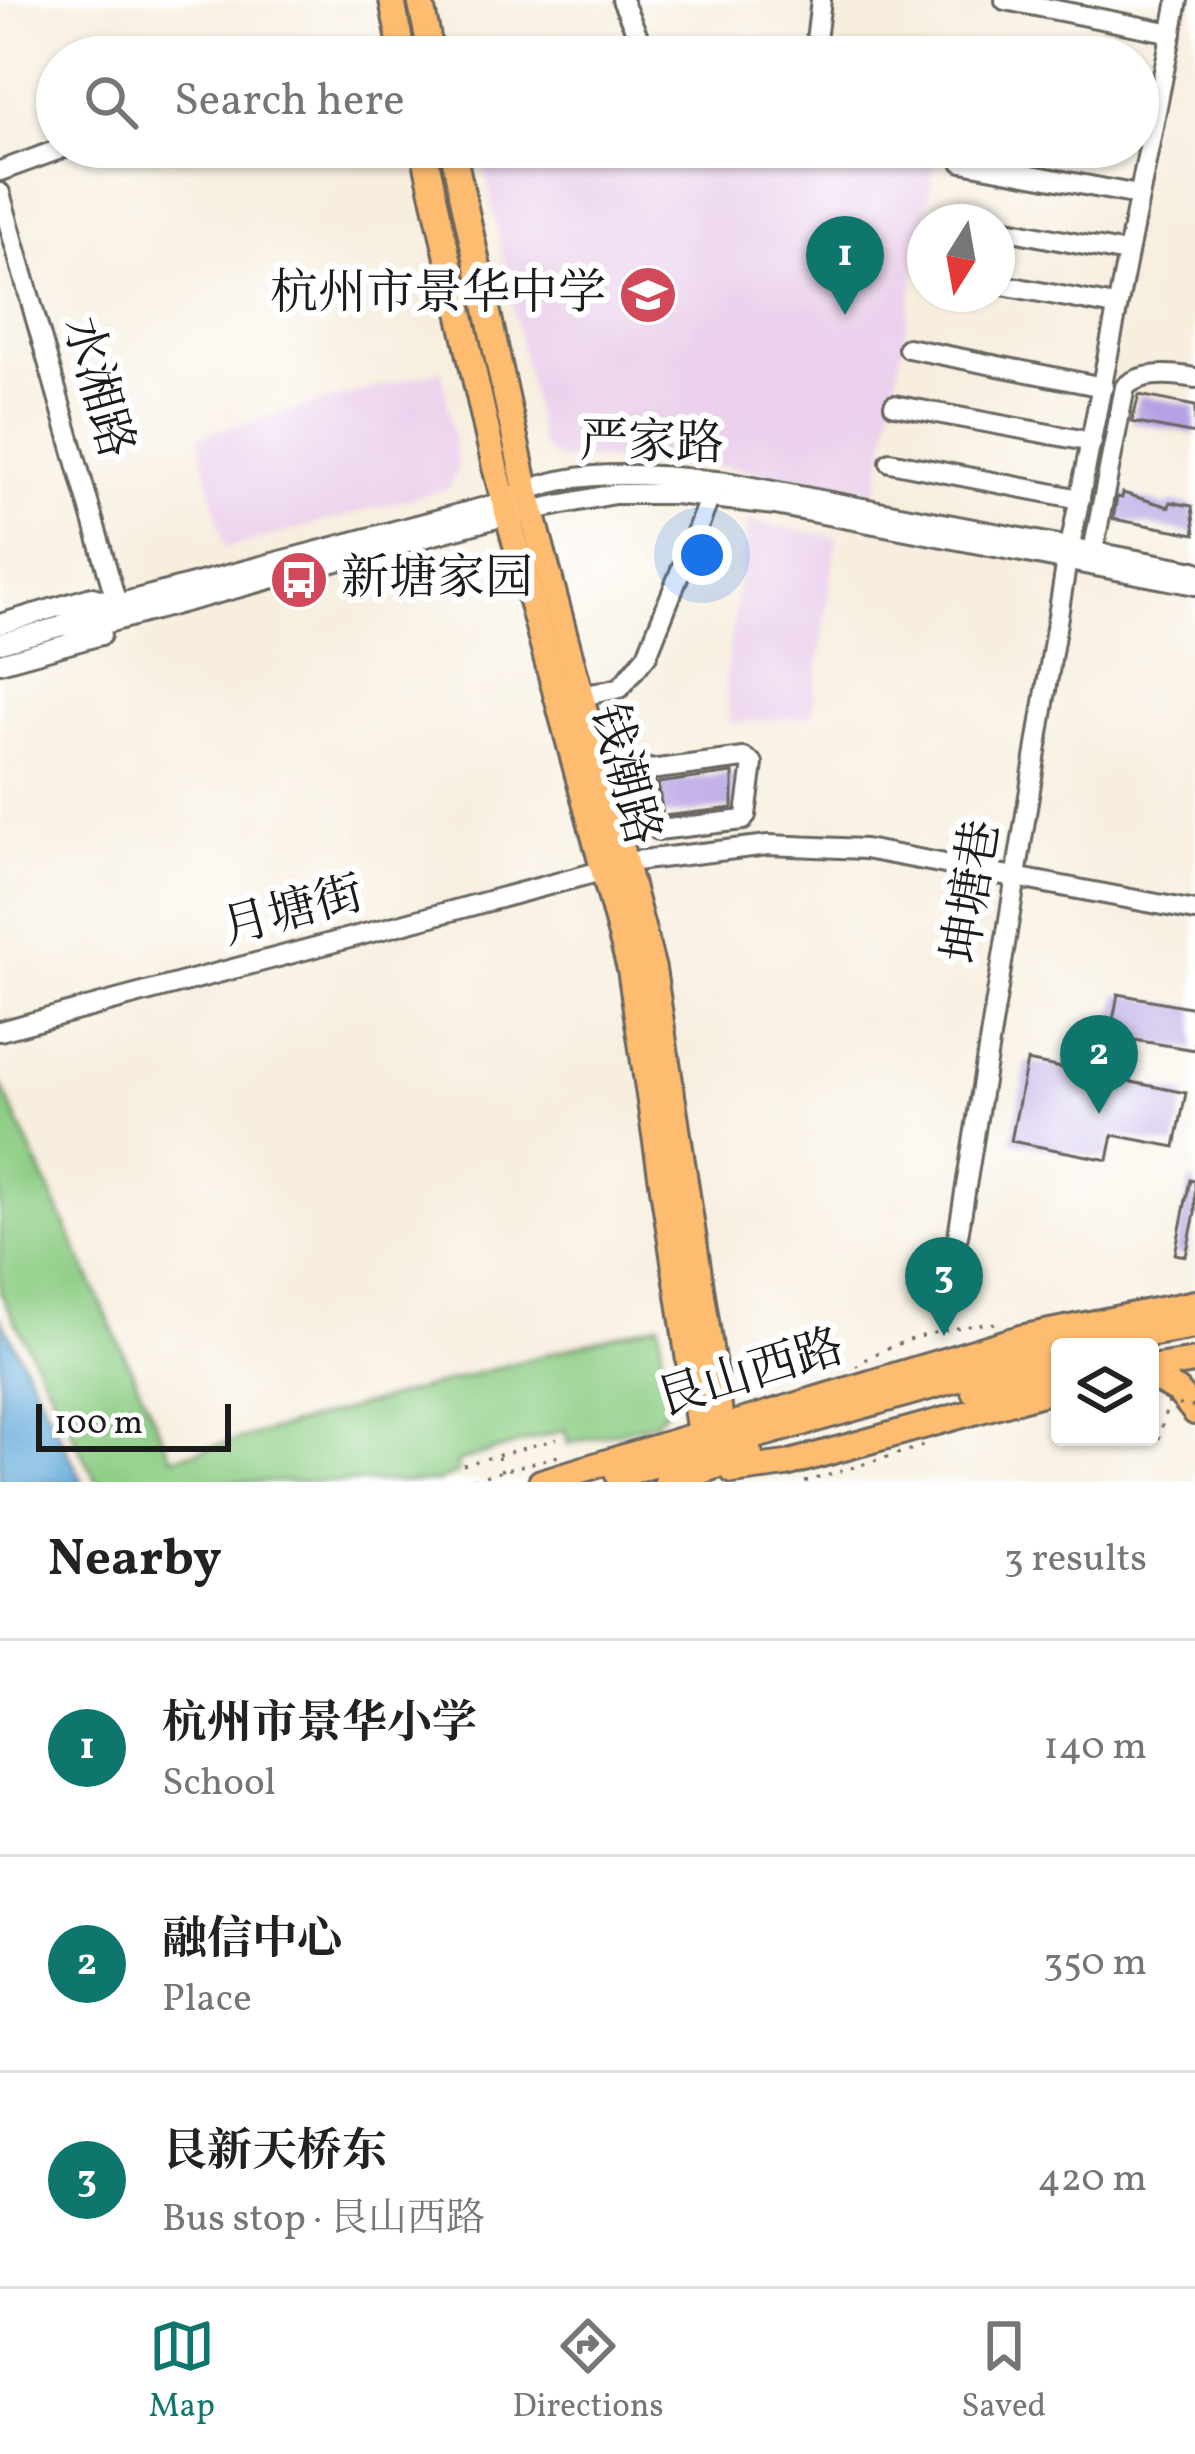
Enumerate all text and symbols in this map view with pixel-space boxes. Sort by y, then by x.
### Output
search box [36,36,1159,168]
icon: search [78,69,144,135]
text: Search here [174,71,405,134]
north arrow [907,204,1015,312]
pin: 1 [806,216,884,315]
place label: 杭州市景华中学 [270,262,606,329]
school or university icon: 杭州市景华中学 [617,264,679,326]
street label: 水湘路 [44,310,148,466]
street label: 严家路 [579,410,725,480]
your location [672,525,732,585]
place label: 新塘家园 [341,547,533,614]
bus stop icon: 新塘家园 [268,549,330,611]
street label: 钱潮路 [572,697,674,853]
street label: 坤塘巷 [930,816,1018,968]
street label: 月塘街 [215,862,371,964]
pin: 2 [1060,1015,1138,1114]
pin: 3 [905,1237,983,1336]
street label: 艮山西路 [649,1315,853,1435]
map controls [1051,1338,1159,1446]
button: layers [1051,1338,1159,1446]
scale bar [36,1398,231,1451]
text: 100 m [54,1402,143,1448]
text: Nearby [48,1525,222,1596]
text: 3 results [1004,1533,1147,1587]
text: 杭州市景华小学 [162,1694,477,1757]
text: 1 [79,1721,95,1775]
text: 140 m [1044,1721,1147,1775]
text: School [162,1757,276,1811]
text: 融信中心 [162,1910,342,1973]
text: 2 [77,1937,97,1991]
text: 350 m [1043,1937,1147,1991]
text: Place [162,1973,252,2027]
text: 艮新天桥东 [162,2122,387,2185]
text: 3 [77,2153,97,2207]
text: 420 m [1037,2153,1147,2207]
text: Bus stop · 艮山西路 [162,2193,485,2247]
tab: Map [149,2313,215,2431]
tab: Directions [512,2313,664,2431]
tab: Saved [961,2313,1046,2431]

